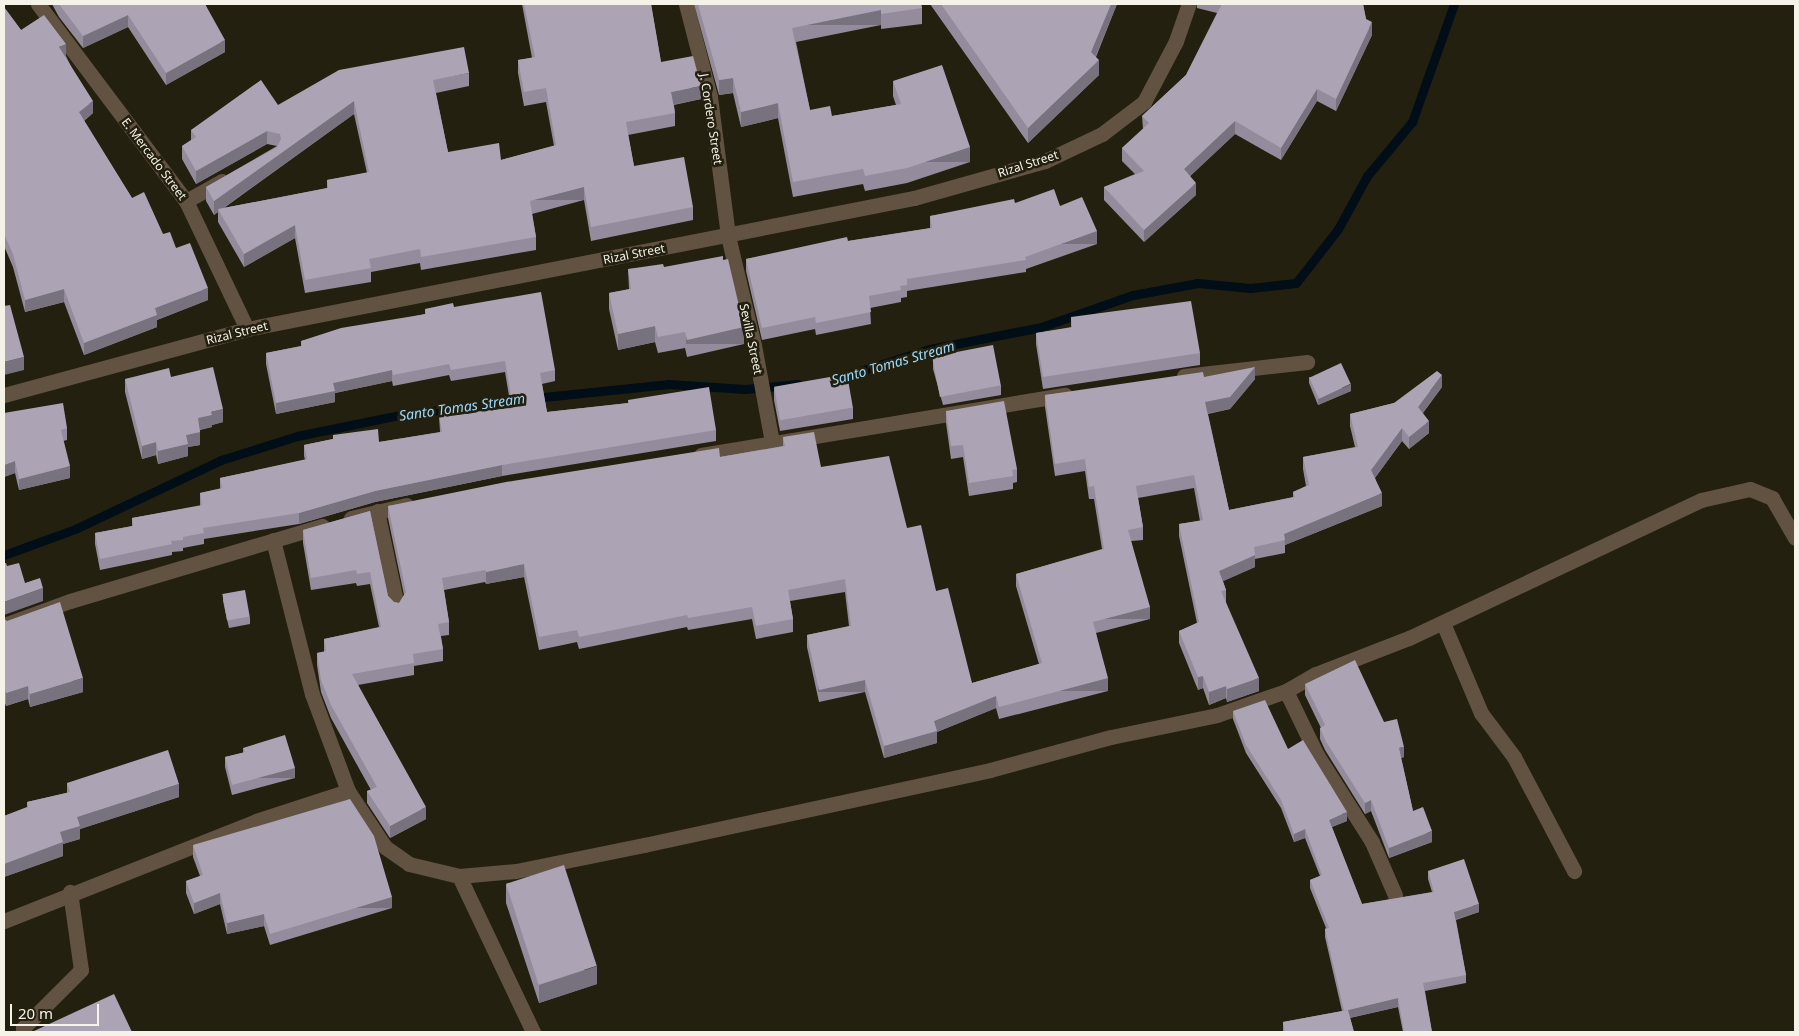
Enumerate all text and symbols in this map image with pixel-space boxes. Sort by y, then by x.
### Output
street label: J. Cordero Street [697,72,725,166]
street label: E. Mercado Street [118,115,190,203]
street label: Rizal Street [996,147,1060,181]
street label: Rizal Street [602,241,666,267]
street label: Sevilla Street [736,302,766,376]
street label: Rizal Street [205,318,269,348]
water label: Santo Tomas Stream [829,337,957,389]
water label: Santo Tomas Stream [398,390,526,424]
scale bar [12,994,101,1026]
text: 20 m [18,1003,53,1023]

